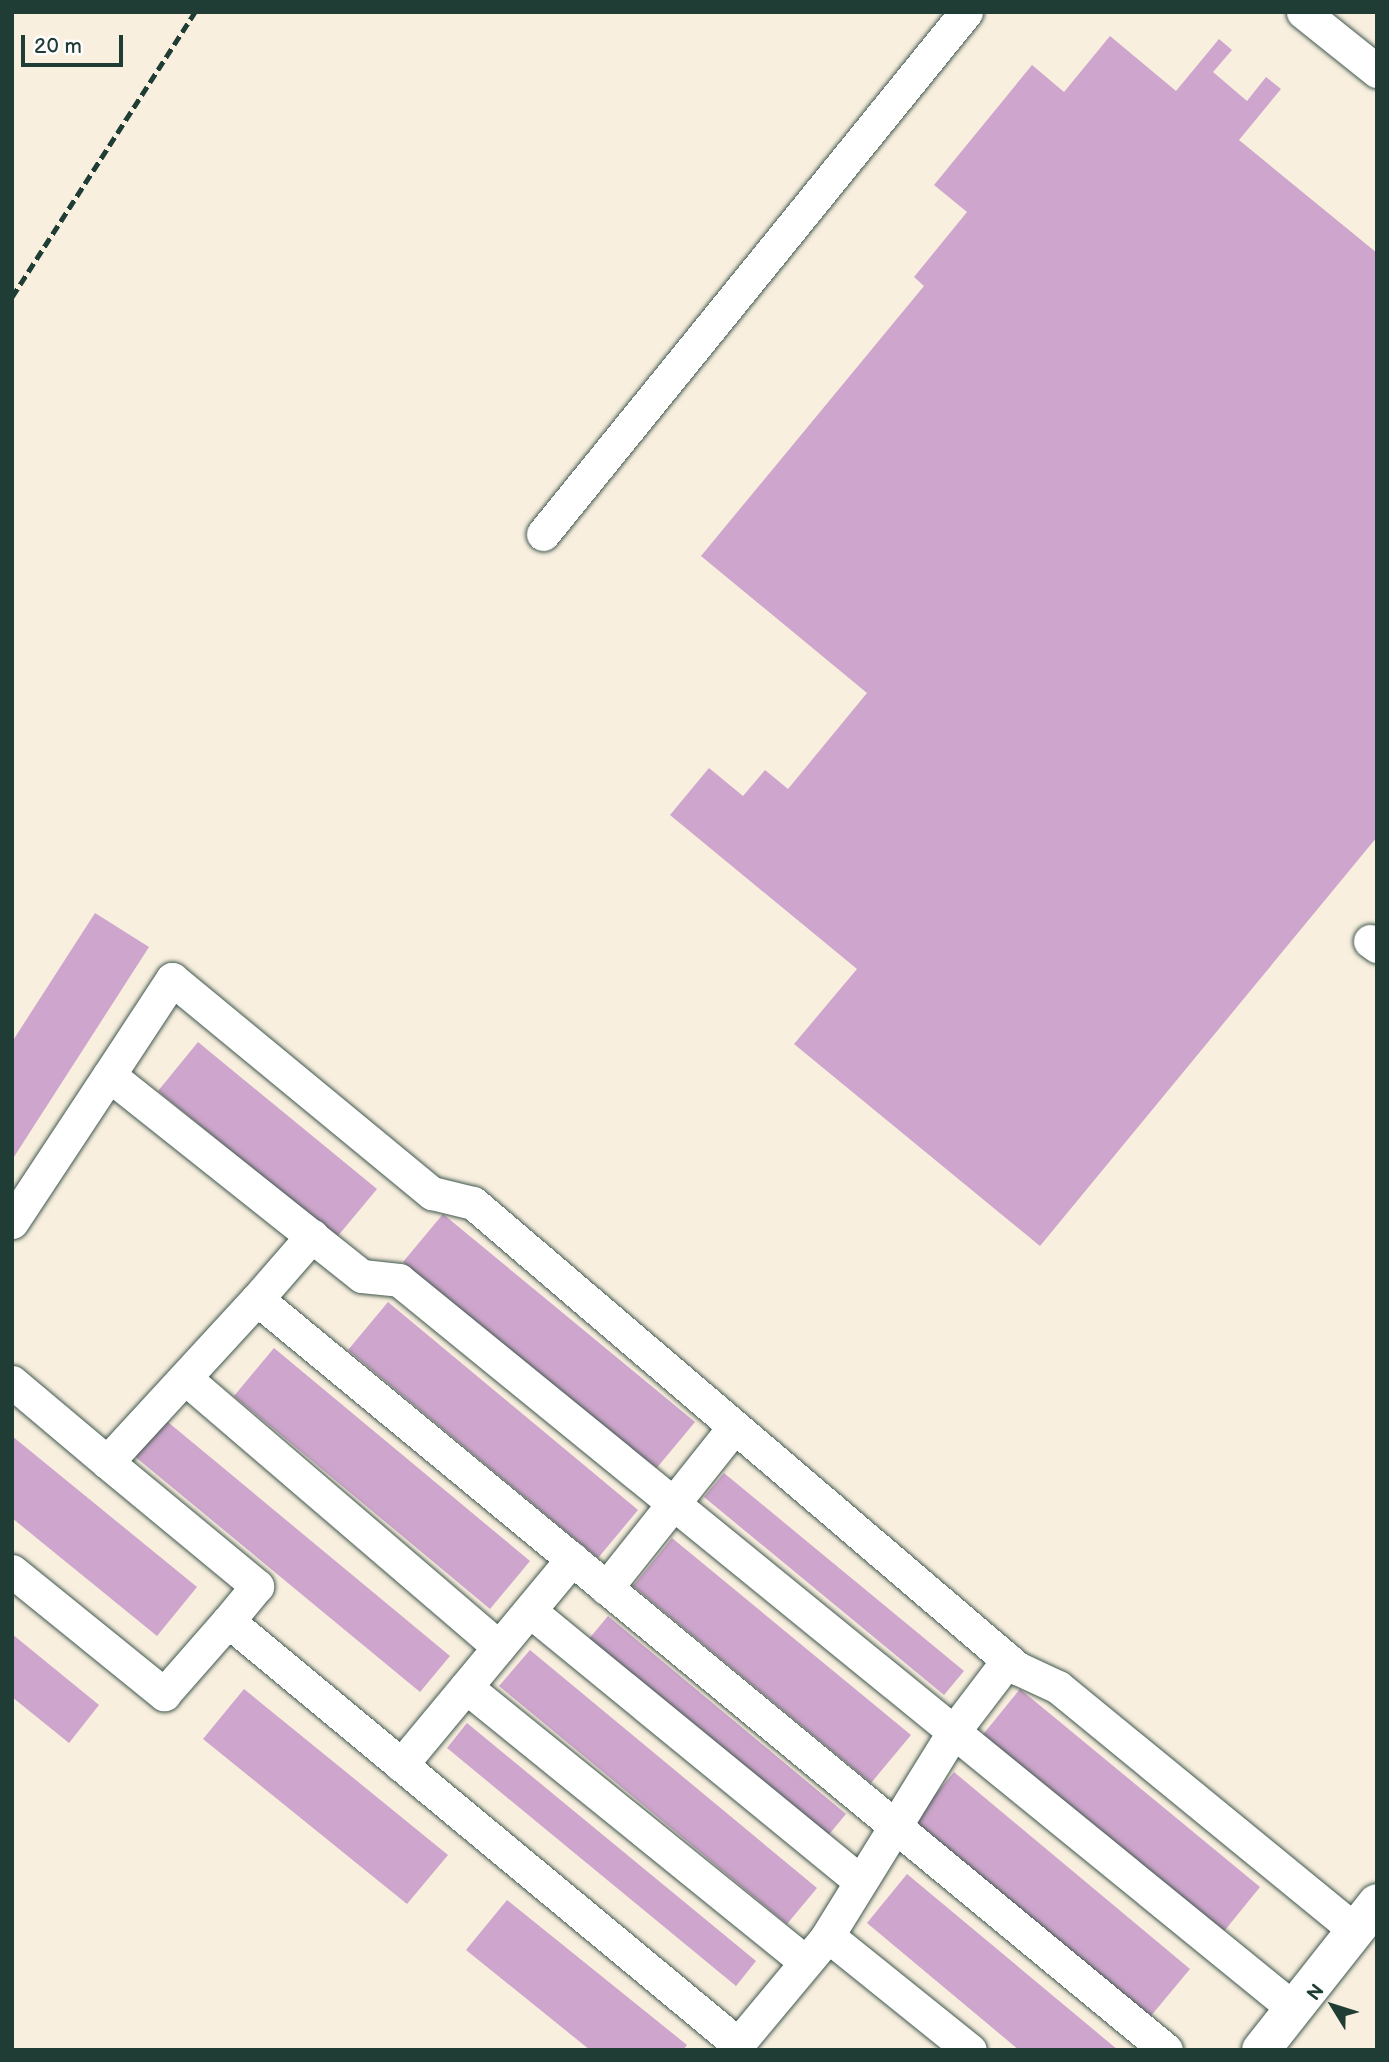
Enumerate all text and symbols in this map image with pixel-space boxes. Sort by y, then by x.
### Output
scale bar [24,21,126,65]
text: 20 m [34,34,82,59]
north arrow [1298,1971,1368,2041]
text: N [1303,1980,1330,2005]

